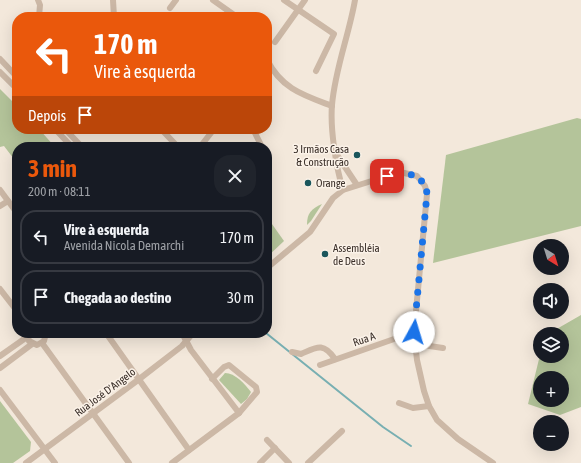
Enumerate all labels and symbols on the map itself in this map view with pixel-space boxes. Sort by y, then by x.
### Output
place label: 3 Irmãos Casa & Construção [294,143,349,168]
marker: 3 Irmãos Casa & Construção [352,150,362,160]
pin [370,159,404,193]
place label: Orange [316,177,345,189]
marker: Orange [303,178,313,188]
north arrow [533,239,569,275]
place label: Assembléia de Deus [333,242,380,267]
marker: Assembléia de Deus [320,249,330,259]
position arrow [393,311,435,353]
street label: Rua A [351,329,377,348]
street label: Rua José D'Angelo [72,365,138,419]

